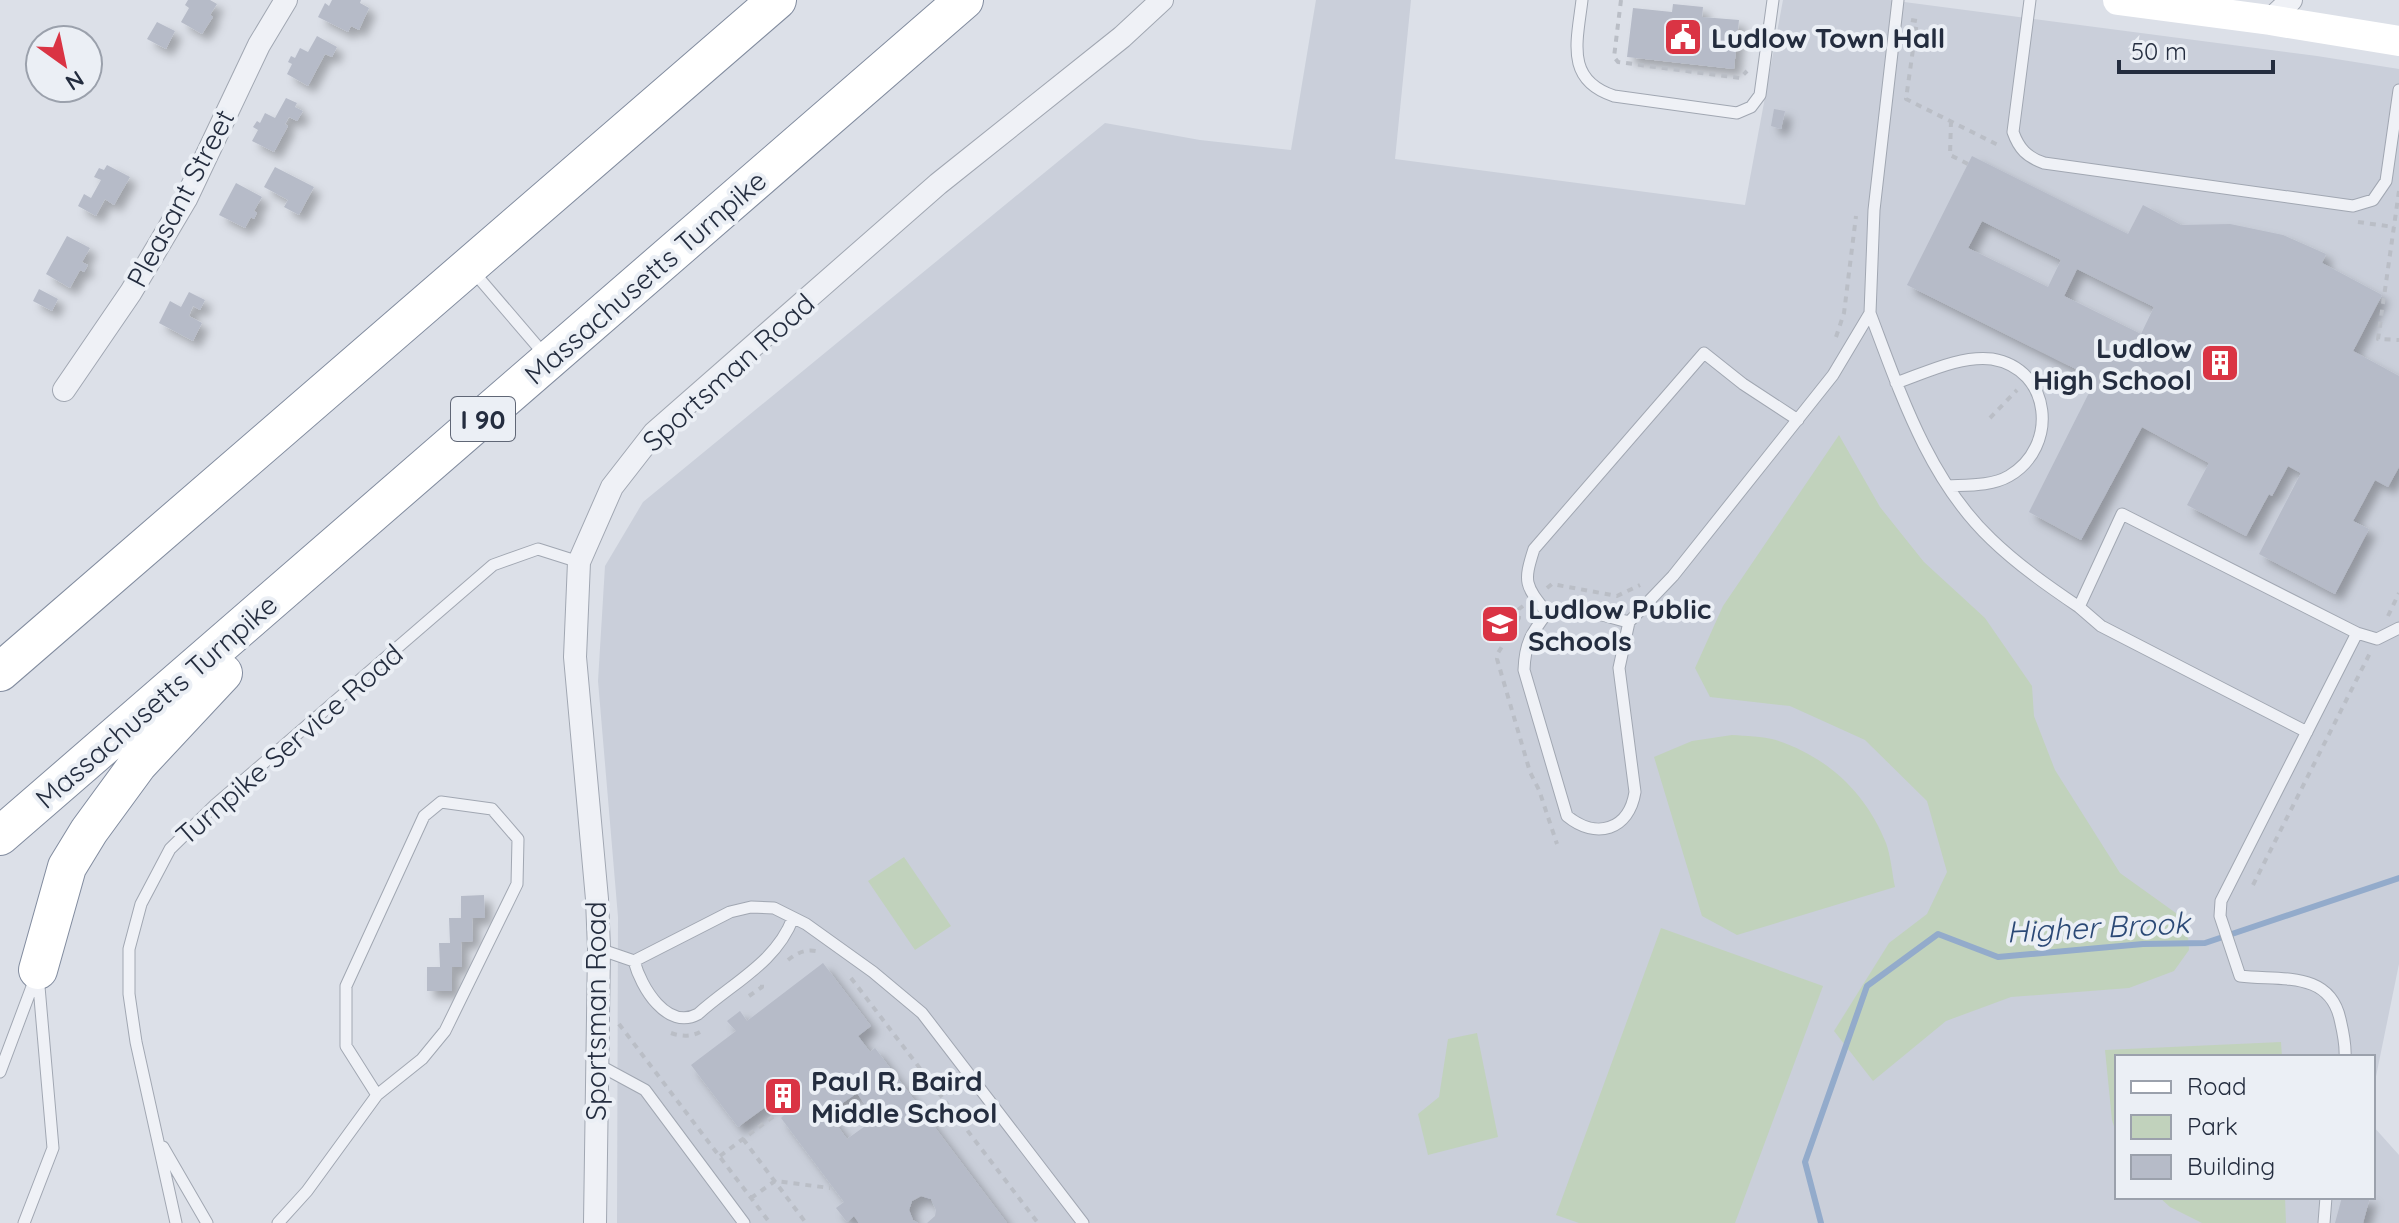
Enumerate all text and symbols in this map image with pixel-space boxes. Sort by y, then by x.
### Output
public building icon: Ludlow Town Hall [1662,16,1704,58]
place label: Ludlow Town Hall [1711,20,1945,55]
north arrow [24,24,104,104]
scale bar [2119,24,2273,74]
text: 50 m [2131,36,2187,66]
text: N [60,65,89,97]
street label: Pleasant Street [119,103,241,293]
street label: Massachusetts Turnpike [517,162,773,392]
street label: Sportsman Road [635,286,821,458]
place label: Ludlow High School [2033,330,2192,397]
building icon: Ludlow High School [2199,342,2241,384]
road number: I 90 [451,397,515,441]
street label: Massachusetts Turnpike [28,586,284,816]
place label: Ludlow Public Schools [1528,591,1711,658]
school or university icon: Ludlow Public Schools [1479,603,1521,645]
street label: Turnpike Service Road [168,636,410,852]
street label: Sportsman Road [578,901,613,1121]
water label: Higher Brook [2006,903,2193,951]
legend [2115,1055,2375,1199]
place label: Paul R. Baird Middle School [811,1063,998,1130]
text: Road [2187,1071,2247,1101]
building icon: Paul R. Baird Middle School [762,1075,804,1117]
text: Park [2187,1111,2238,1141]
text: Building [2187,1151,2275,1181]

